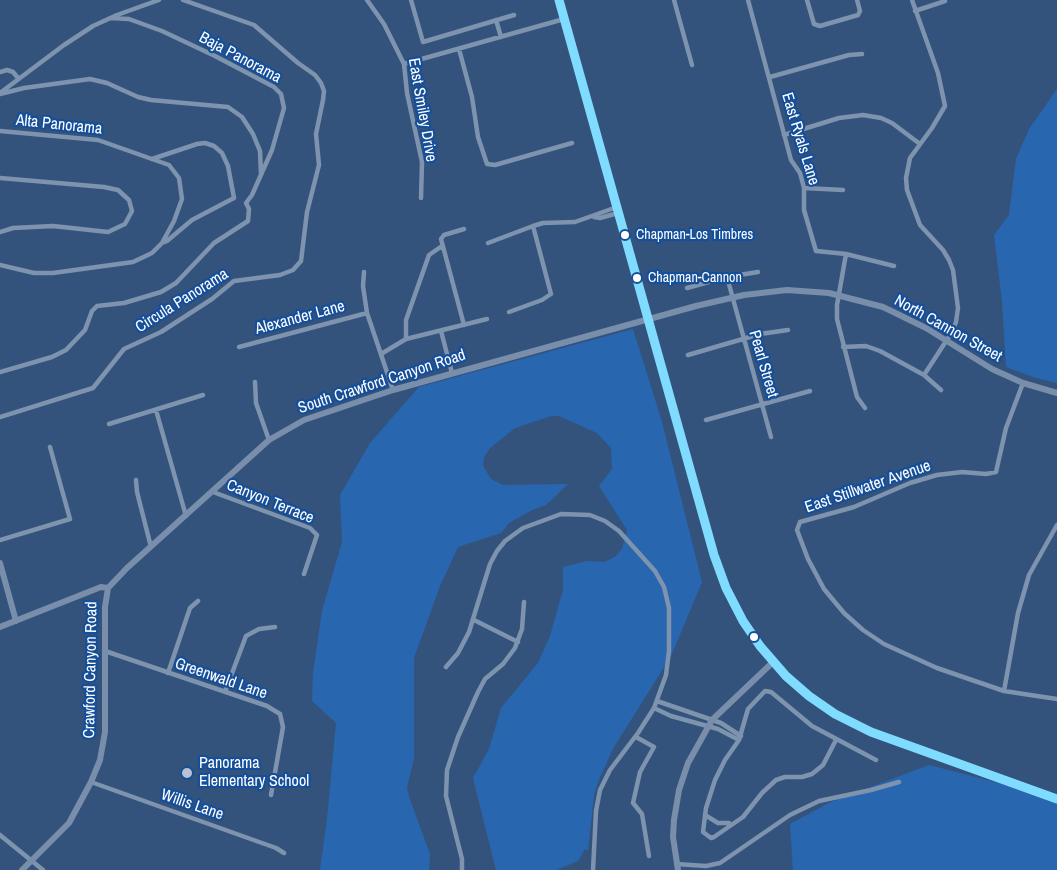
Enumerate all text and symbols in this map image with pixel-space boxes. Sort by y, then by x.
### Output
street label: Baja Panorama [196,28,284,88]
street label: East Smiley Drive [403,57,441,163]
street label: East Ryals Lane [777,91,823,187]
street label: Alta Panorama [15,111,103,139]
place label: Chapman-Los Timbres [636,227,753,243]
marker: Chapman-Los Timbres [619,229,631,241]
street label: Circula Panorama [132,265,232,337]
place label: Chapman-Cannon [648,270,742,286]
marker: Chapman-Cannon [631,272,643,284]
street label: North Cannon Street [891,291,1005,367]
street label: Alexander Lane [253,297,347,339]
street label: Pearl Street [744,328,782,400]
street label: South Crawford Canyon Road [296,346,468,418]
street label: East Stillwater Avenue [803,456,933,518]
street label: Canyon Terrace [223,476,317,528]
street label: Crawford Canyon Road [80,601,102,739]
unlabelled marker [748,631,760,643]
street label: Greenwald Lane [172,654,270,704]
place label: Panorama Elementary School [199,754,309,792]
marker: Panorama Elementary School [180,766,194,780]
street label: Willis Lane [158,785,226,825]

